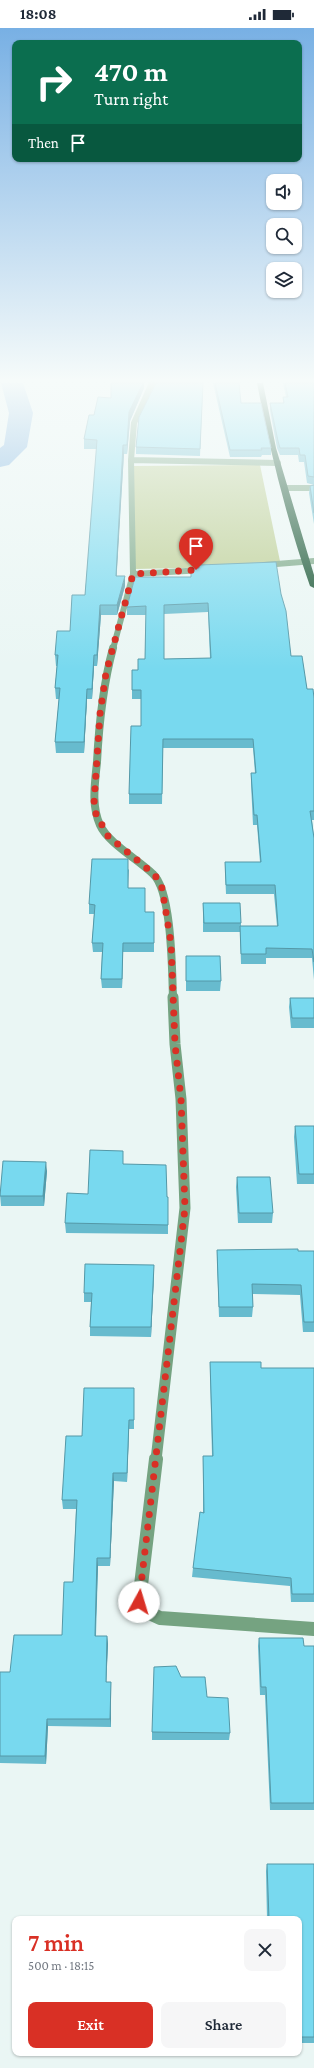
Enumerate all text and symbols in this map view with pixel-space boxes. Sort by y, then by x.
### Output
text: 18:08 [20,6,56,22]
icon: right [28,56,80,108]
text: 470 m [94,56,168,87]
text: Turn right [94,89,168,109]
icon: arrive [67,132,89,154]
text: Then [28,135,59,151]
map controls [266,174,302,298]
button: sound [266,174,302,210]
button: search [266,218,302,254]
button: layers [266,262,302,298]
pin [179,529,213,570]
icon: arrive [185,535,207,557]
position arrow [118,1581,160,1623]
text: 7 min [28,1929,84,1956]
button: close [244,1929,286,1971]
text: 500 m · 18:15 [28,1958,94,1973]
button: Exit [28,2002,153,2048]
button: Share [161,2002,286,2048]

